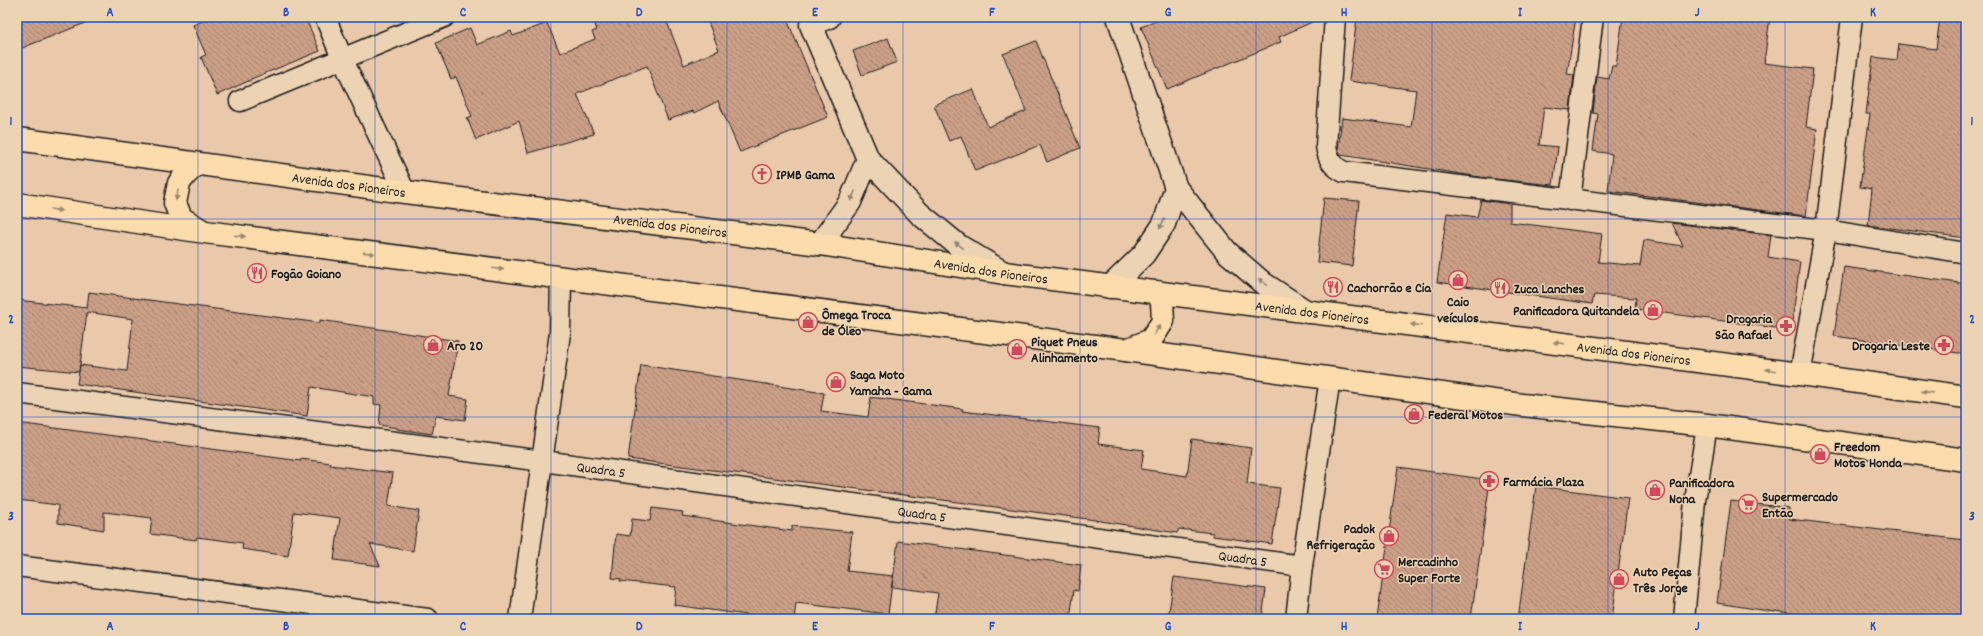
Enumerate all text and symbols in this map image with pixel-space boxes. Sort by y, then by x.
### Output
text: A [106,4,114,23]
text: B [283,4,289,23]
text: C [460,4,467,23]
text: D [636,4,643,23]
text: E [812,4,819,23]
text: F [989,4,995,23]
text: G [1165,4,1172,23]
text: H [1341,4,1348,23]
text: I [1518,4,1523,23]
text: J [1695,4,1700,23]
text: K [1870,4,1876,23]
text: 1 [10,113,13,132]
text: 1 [1971,113,1974,132]
church icon: IPMB Gama [751,163,773,185]
place label: IPMB Gama [776,166,836,186]
street label: Avenida dos Pioneiros [290,169,407,204]
one-way arrow [174,189,180,201]
one-way arrow [850,190,856,201]
one-way arrow [49,207,62,213]
street label: Avenida dos Pioneiros [612,210,728,244]
one-way arrow [1159,218,1166,230]
one-way arrow [234,233,246,240]
one-way arrow [953,241,964,249]
one-way arrow [363,250,375,256]
street label: Avenida dos Pioneiros [933,254,1049,290]
restaurant icon: Fogão Goiano [246,262,268,284]
place label: Fogão Goiano [271,265,341,285]
one-way arrow [491,266,504,272]
shop icon: Caio veículos [1447,269,1469,291]
restaurant icon: Cachorrão e Cia [1322,276,1344,298]
restaurant icon: Zuca Lanches [1489,277,1511,299]
one-way arrow [1258,279,1268,287]
place label: Cachorrão e Cia [1347,279,1432,299]
place label: Zuca Lanches [1514,280,1585,300]
place label: Caio veículos [1437,293,1479,329]
street label: Avenida dos Pioneiros [1254,297,1370,331]
shop icon: Panificadora Quitandela [1642,299,1664,321]
place label: Panificadora Quitandela [1513,302,1640,322]
place label: Ômega Troca de Óleo [822,306,892,342]
place label: Drogaria São Rafael [1715,310,1773,346]
text: 2 [8,311,14,330]
shop icon: Ômega Troca de Óleo [797,311,819,333]
text: 2 [1969,311,1975,330]
pharmacy icon: Drogaria São Rafael [1775,315,1797,337]
one-way arrow [1410,322,1422,328]
one-way arrow [1154,324,1161,336]
place label: Piquet Pneus Alinhamento [1031,333,1098,369]
shop icon: Aro 20 [422,334,444,356]
pharmacy icon: Drogaria Leste [1933,334,1955,356]
place label: Aro 20 [447,337,483,357]
place label: Drogaria Leste [1852,337,1930,357]
shop icon: Piquet Pneus Alinhamento [1006,338,1028,360]
street label: Avenida dos Pioneiros [1575,338,1692,372]
one-way arrow [1553,340,1565,346]
place label: Saga Moto Yamaha - Gama [849,366,933,402]
one-way arrow [1765,367,1777,373]
shop icon: Saga Moto Yamaha - Gama [825,371,847,393]
one-way arrow [1921,389,1933,395]
shop icon: Federal Motos [1403,403,1425,425]
place label: Federal Motos [1428,406,1503,426]
place label: Freedom Motos Honda [1834,438,1903,474]
shop icon: Freedom Motos Honda [1809,443,1831,465]
street label: Quadra 5 [575,458,626,484]
pharmacy icon: Farmácia Plaza [1478,470,1500,492]
place label: Farmácia Plaza [1503,473,1585,493]
place label: Panificadora Nona [1669,474,1736,510]
shop icon: Panificadora Nona [1644,479,1666,501]
place label: Supermercado Então [1762,488,1838,524]
supermarket icon: Supermercado Então [1737,493,1759,515]
street label: Quadra 5 [896,502,947,529]
text: 3 [8,508,14,527]
text: 3 [1969,508,1975,527]
place label: Padok Refrigeração [1306,520,1375,556]
shop icon: Padok Refrigeração [1378,525,1400,547]
street label: Quadra 5 [1217,547,1268,573]
place label: Mercadinho Super Forte [1398,553,1460,589]
supermarket icon: Mercadinho Super Forte [1373,558,1395,580]
place label: Auto Peças Três Jorge [1633,563,1692,599]
shop icon: Auto Peças Três Jorge [1608,568,1630,590]
text: A [106,618,114,636]
text: B [283,618,289,636]
text: C [460,618,467,636]
text: D [636,618,643,636]
text: E [812,618,819,636]
text: F [989,618,995,636]
text: G [1165,618,1172,636]
text: H [1341,618,1348,636]
text: I [1518,618,1523,636]
text: J [1695,618,1700,636]
text: K [1870,618,1876,636]

